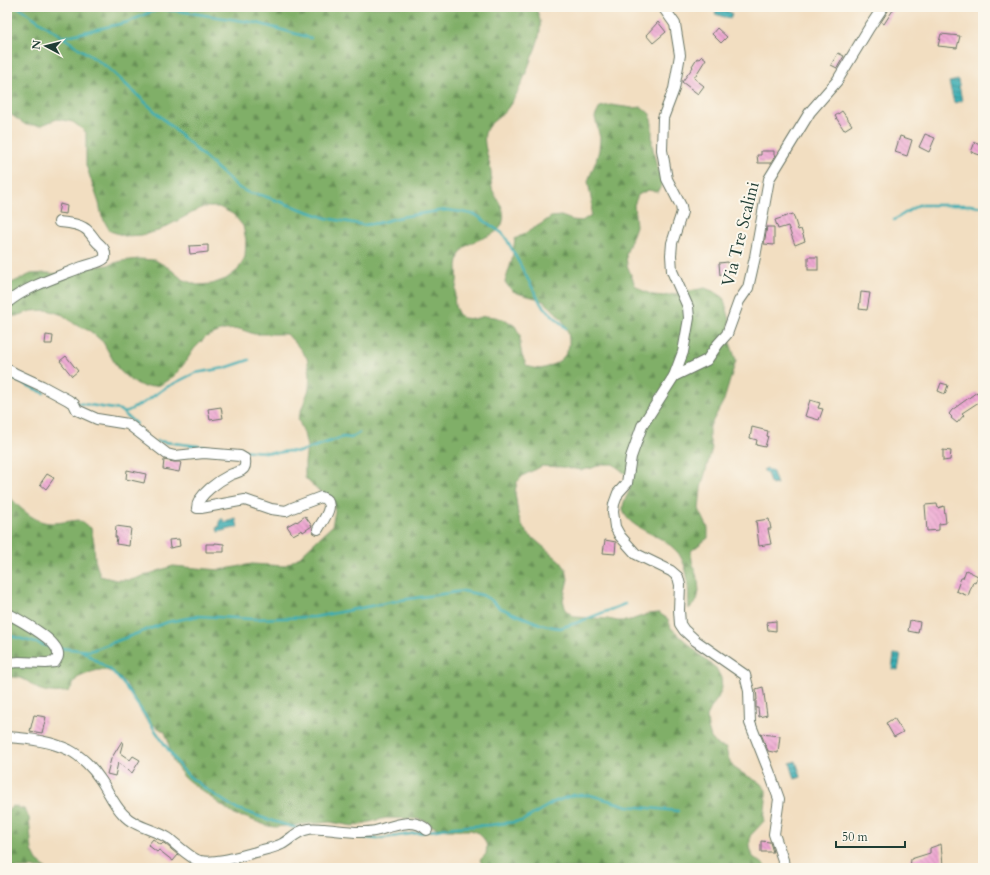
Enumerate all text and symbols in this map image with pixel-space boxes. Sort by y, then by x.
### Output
north arrow [26,26,66,66]
text: N [29,39,45,50]
street label: Via Tre Scalini [716,179,765,289]
scale bar [836,823,905,849]
text: 50 m [842,829,869,845]

